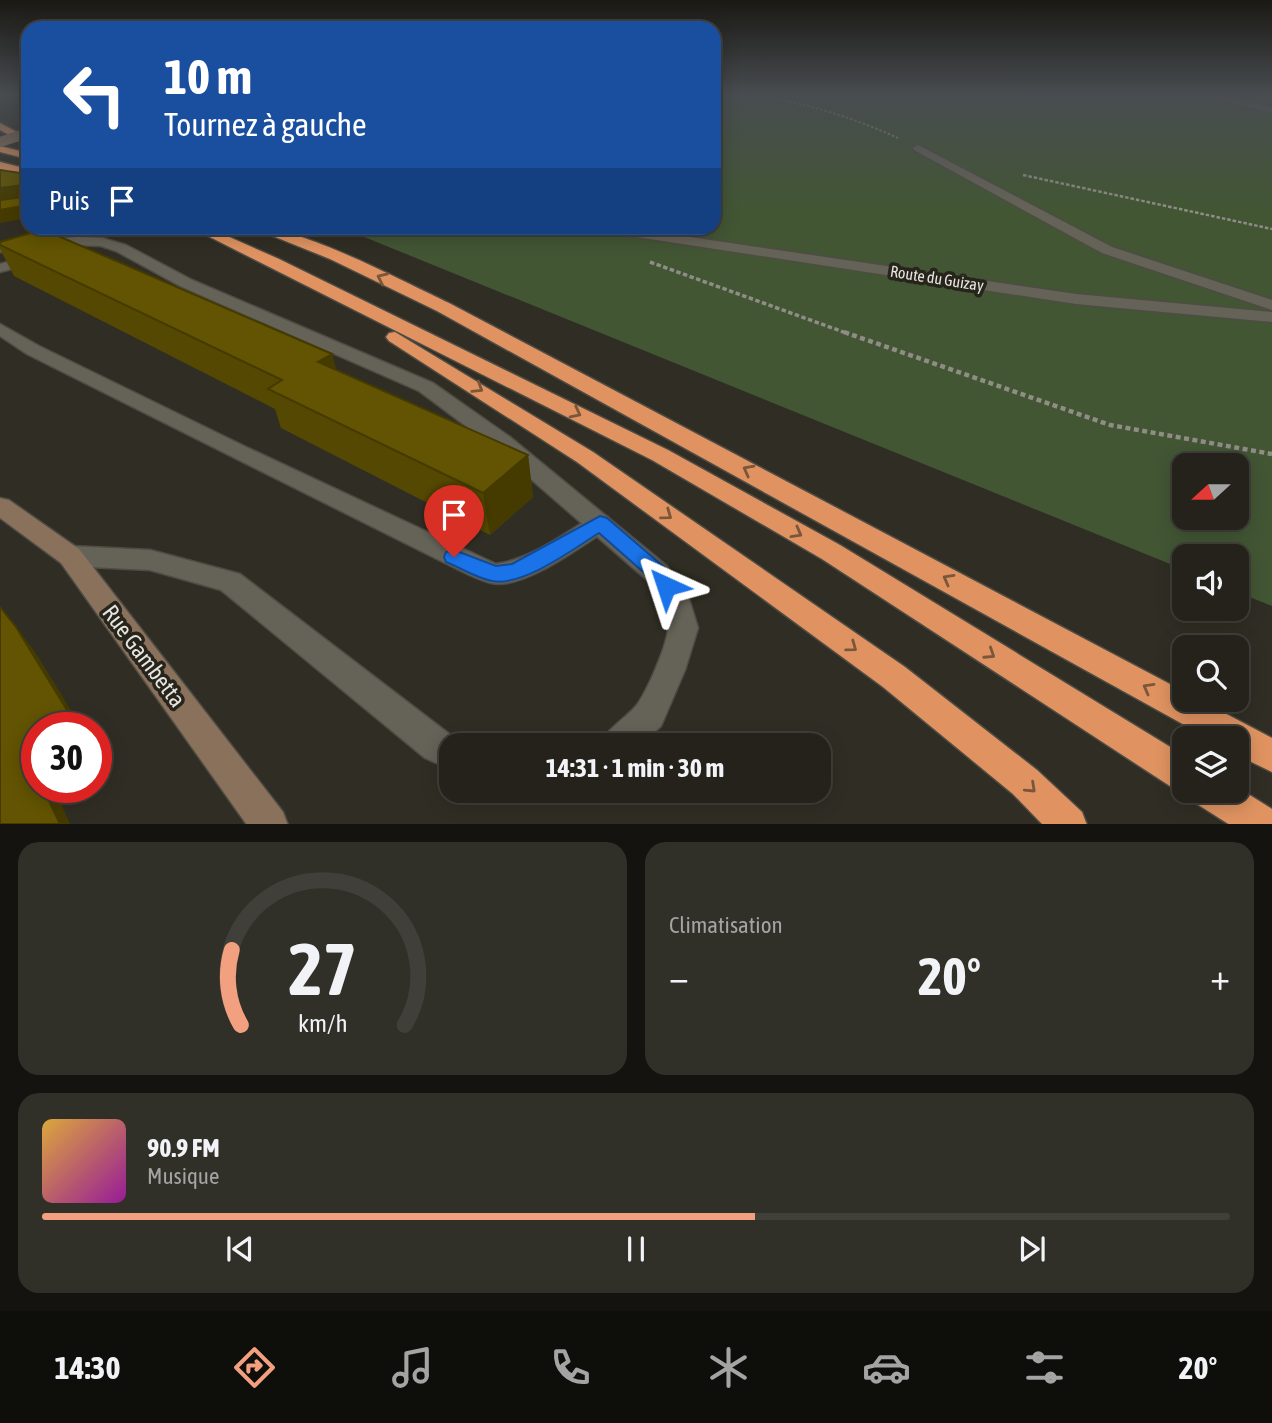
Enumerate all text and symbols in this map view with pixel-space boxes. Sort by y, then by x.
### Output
text: 10 m [164,48,252,104]
icon: left [49,49,140,140]
text: Tournez à gauche [164,106,367,143]
icon: arrive [103,182,141,220]
text: Puis [49,186,89,216]
street label: Route du Guizay [889,262,985,295]
one-way arrow [376,272,389,286]
one-way arrow [470,379,483,392]
one-way arrow [569,405,581,419]
north arrow [1172,453,1250,530]
map controls [1172,453,1249,803]
one-way arrow [743,465,755,478]
pin [424,485,484,557]
icon: arrive [435,496,473,534]
one-way arrow [659,507,672,519]
one-way arrow [790,525,803,538]
button: sound [1172,544,1249,621]
position arrow [629,549,703,623]
one-way arrow [943,574,955,587]
street label: Rue Gambetta [97,600,191,712]
button: search [1172,635,1249,712]
one-way arrow [844,639,857,651]
one-way arrow [982,645,995,658]
one-way arrow [1142,683,1155,696]
speed limit sign: 30 [21,712,112,803]
button: layers [1172,726,1249,803]
text: 14:31 · 1 min · 30 m [546,753,724,783]
one-way arrow [1022,779,1035,792]
text: Climatisation [669,912,783,938]
text: 27 [288,927,357,1010]
text: 20° [918,946,981,1006]
text: − [669,955,689,998]
text: + [1210,955,1230,998]
text: km/h [298,1008,347,1036]
text: 90.9 FM [147,1133,220,1163]
text: Musique [147,1163,219,1189]
icon: previous [221,1230,259,1268]
icon: pause [617,1230,655,1268]
icon: next [1013,1230,1051,1268]
icon: directions [230,1343,279,1392]
icon: music [388,1343,437,1392]
icon: phone [546,1343,595,1392]
icon: climate [704,1343,753,1392]
icon: car [862,1343,911,1392]
icon: filters [1020,1343,1069,1392]
text: 14:30 [55,1349,120,1386]
text: 20° [1178,1349,1217,1386]

